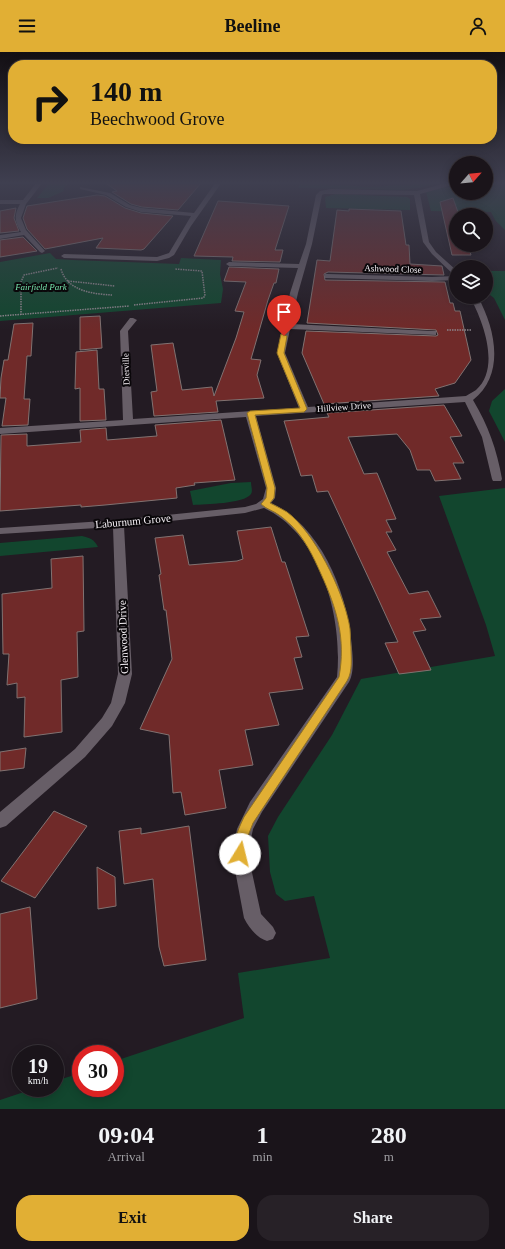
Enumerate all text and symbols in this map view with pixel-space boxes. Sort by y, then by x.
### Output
icon: menu [16,15,38,37]
icon: person [467,15,489,37]
text: Beeline [225,16,281,36]
icon: right [24,76,76,128]
text: 140 m [90,76,162,107]
text: Beechwood Grove [90,109,224,129]
north arrow [449,156,493,200]
map controls [449,156,493,304]
button: search [449,208,493,252]
button: layers [449,260,493,304]
street label: Ashwood Close [364,263,422,275]
park label: Fairfield Park [14,282,68,292]
pin [267,295,301,336]
icon: arrive [273,301,295,323]
street label: Dierville [120,353,132,385]
street label: Hillview Drive [317,400,371,414]
street label: Laburnum Grove [95,512,172,530]
street label: Glenwood Drive [116,600,130,674]
position arrow [219,833,261,875]
speed limit sign: 30 [72,1045,124,1097]
text: 19 [28,1055,48,1077]
text: km/h [28,1075,48,1086]
text: 09:04 [98,1122,154,1148]
text: 1 [256,1122,268,1148]
text: 280 [371,1122,407,1148]
text: Arrival [107,1149,145,1164]
text: min [252,1149,273,1164]
text: m [384,1149,394,1164]
button: Exit [16,1195,249,1241]
button: Share [257,1195,489,1241]

